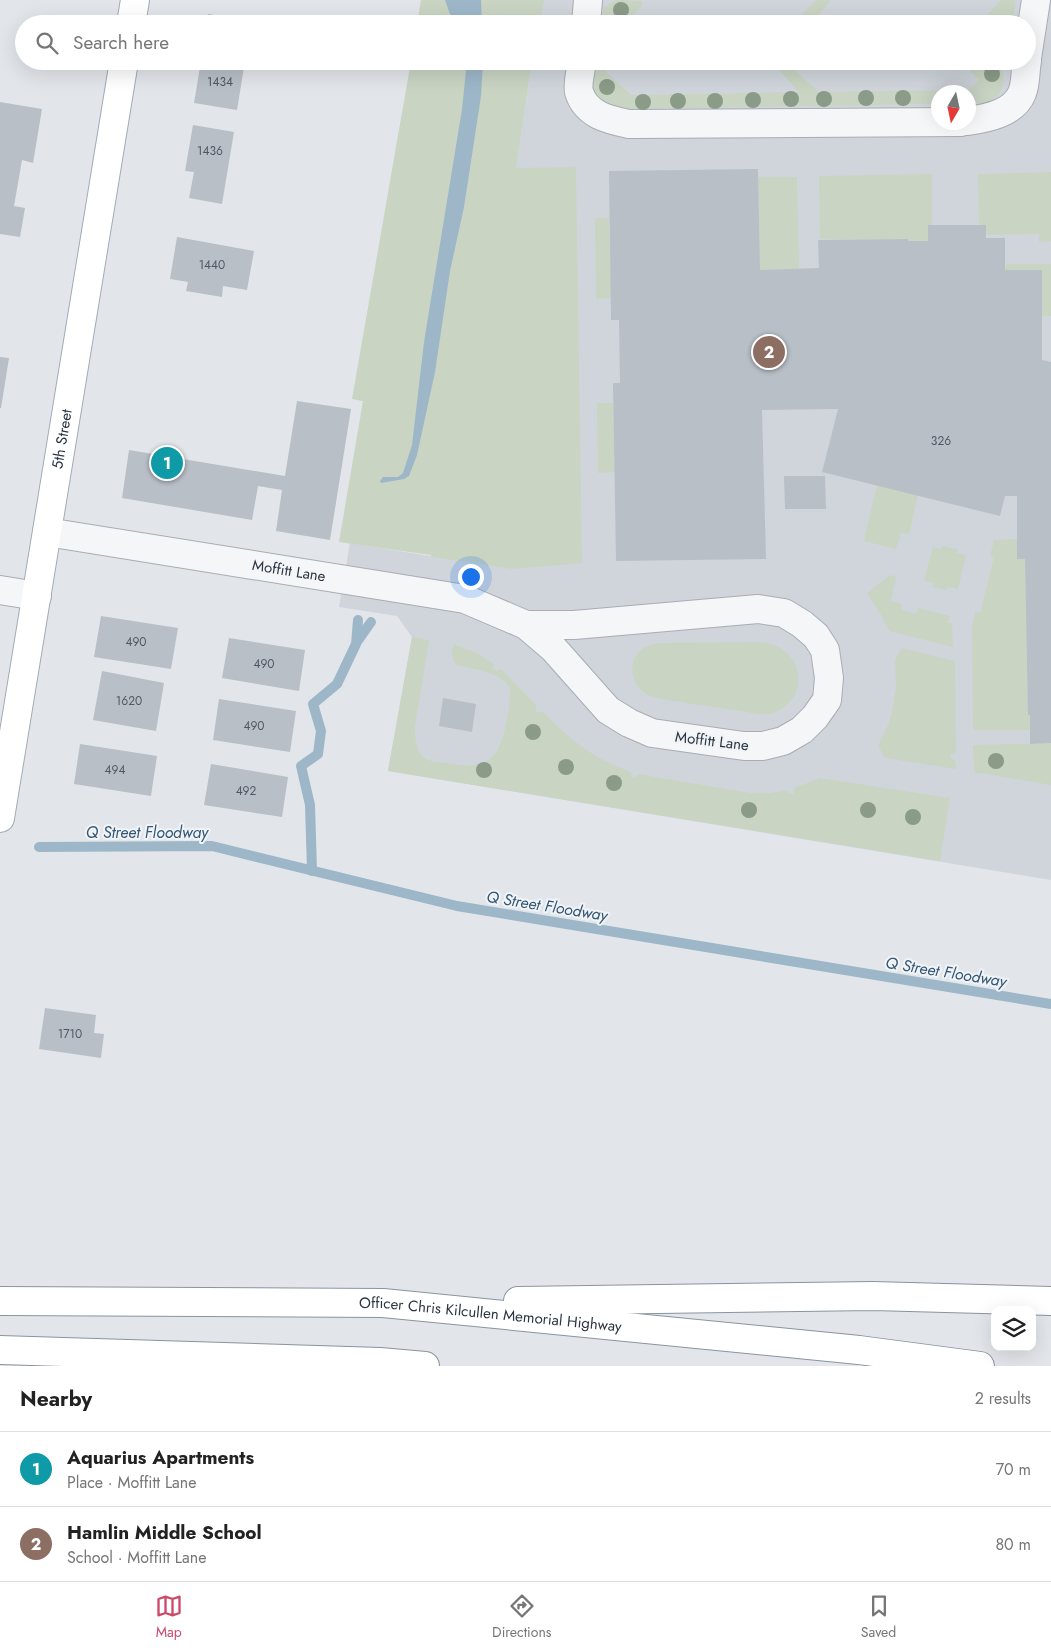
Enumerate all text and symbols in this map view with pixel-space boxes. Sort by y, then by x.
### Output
search box [15,15,1036,70]
icon: search [33,29,61,57]
text: Search here [73,29,169,56]
house number: 1434 [207,73,233,91]
north arrow [931,85,976,130]
house number: 1436 [197,142,223,160]
house number: 1440 [199,256,225,274]
pin: 2 [753,333,785,371]
street label: 5th Street [46,407,78,471]
house number: 326 [931,432,951,450]
pin: 1 [151,444,183,482]
street label: Moffitt Lane [251,554,328,588]
your location [458,564,484,590]
house number: 490 [125,633,147,651]
house number: 490 [253,655,275,673]
house number: 1620 [116,692,142,710]
house number: 490 [243,717,265,735]
street label: Moffitt Lane [674,726,750,756]
house number: 494 [105,761,125,779]
house number: 492 [236,782,257,800]
water label: Q Street Floodway [86,821,209,844]
water label: Q Street Floodway [485,885,610,927]
water label: Q Street Floodway [884,951,1009,993]
house number: 1710 [58,1025,82,1043]
street label: Officer Chris Kilcullen Memorial Highway [359,1292,623,1338]
map controls [991,1306,1036,1351]
button: layers [991,1306,1036,1351]
text: Nearby [20,1384,92,1414]
text: 2 results [975,1387,1031,1410]
text: Aquarius Apartments [67,1444,254,1471]
text: 1 [32,1458,40,1481]
text: 70 m [996,1458,1031,1481]
text: Place · Moffitt Lane [67,1471,196,1494]
text: Hamlin Middle School [67,1519,262,1546]
text: 2 [31,1533,41,1556]
text: 80 m [995,1533,1031,1556]
text: School · Moffitt Lane [67,1546,206,1569]
tab: Map [155,1592,183,1642]
tab: Directions [492,1592,551,1642]
tab: Saved [861,1592,896,1642]

